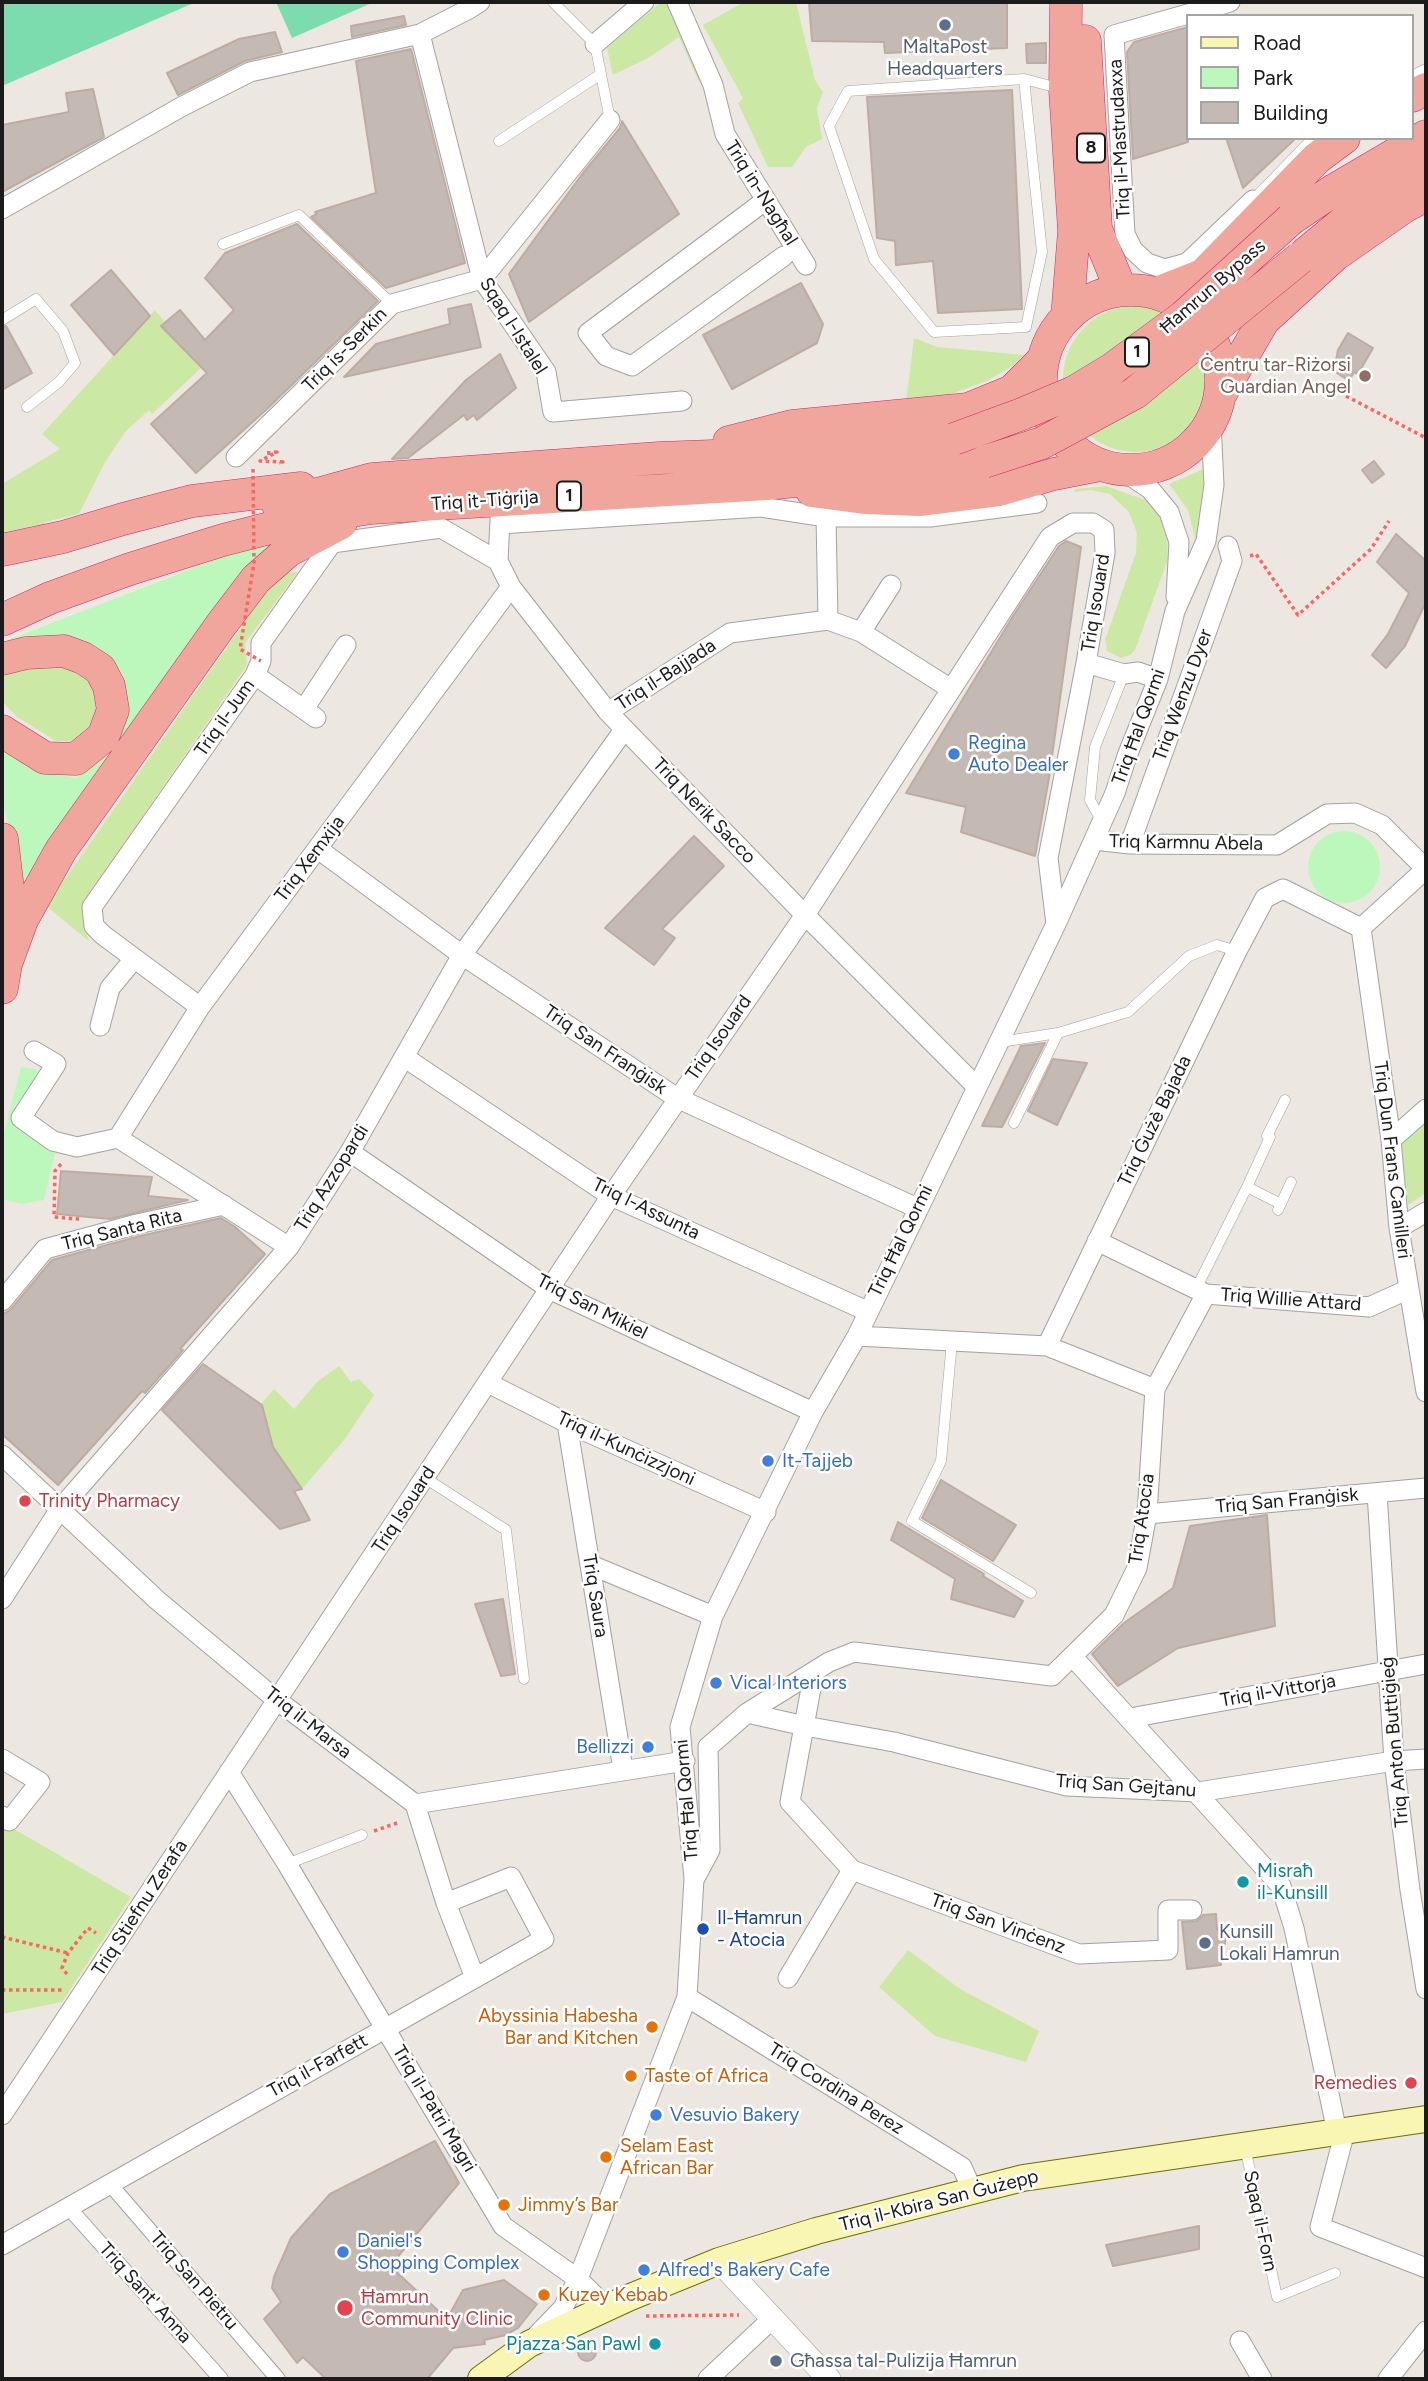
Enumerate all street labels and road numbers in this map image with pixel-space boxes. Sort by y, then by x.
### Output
street label: Triq il-Mastrudaxxa [1104,59,1136,219]
road number: 8 [1077,134,1105,162]
street label: Triq in-Nagħal [720,136,802,250]
street label: Ħamrun Bypass [1155,235,1271,339]
street label: Sqaq l-Istalel [474,273,552,379]
street label: Triq is-Serkin [298,303,392,397]
road number: 1 [1125,338,1149,366]
road number: 1 [557,482,581,510]
street label: Triq it-Tiġrija [431,486,539,516]
street label: Triq Isouard [1077,552,1115,654]
street label: Triq Wenzu Dyer [1149,626,1217,764]
street label: Triq il-Bajjada [612,634,720,716]
street label: Triq Ħal Qormi [1107,666,1171,788]
street label: Triq il-Jum [190,675,260,761]
street label: Triq Nerik Sacco [648,753,760,869]
street label: Triq Xemxija [270,811,350,907]
street label: Triq Karmnu Abela [1109,830,1263,856]
street label: Triq Isouard [681,991,757,1085]
street label: Triq San Franġisk [539,1001,671,1099]
street label: Triq Ġużè Bajada [1114,1052,1196,1190]
street label: Triq Dun Frans Camilleri [1369,1060,1415,1260]
street label: Triq Azzopardi [290,1120,374,1236]
street label: Triq l-Assunta [589,1173,703,1245]
street label: Triq Ħal Qormi [864,1181,938,1301]
street label: Triq Santa Rita [60,1204,184,1256]
street label: Triq San Mikiel [533,1269,651,1345]
street label: Triq Willie Attard [1220,1284,1362,1316]
street label: Triq il-Kunċizzjoni [553,1407,699,1491]
street label: Triq Isouard [367,1462,441,1558]
street label: Triq Atocia [1124,1472,1160,1566]
street label: Triq San Franġisk [1215,1483,1359,1519]
street label: Triq Saura [577,1553,613,1639]
street label: Triq Anton Buttiġieġ [1376,1656,1414,1828]
street label: Triq il-Vittorja [1219,1670,1337,1712]
street label: Triq il-Marsa [260,1682,356,1764]
street label: Triq Ħal Qormi [670,1738,704,1862]
street label: Triq San Gejtanu [1055,1770,1197,1802]
street label: Triq Stiefnu Zerafa [87,1836,193,1980]
street label: Triq San Vinċenz [928,1889,1068,1959]
street label: Triq il-Farfett [264,2029,372,2103]
street label: Triq Cordina Perez [764,2038,908,2140]
street label: Triq il-Patri Magri [387,2042,481,2176]
street label: Triq il-Kbira San Ġużepp [837,2165,1041,2237]
street label: Sqaq il-Forn [1238,2168,1282,2274]
street label: Triq San Pietru [145,2227,243,2335]
street label: Triq Sant' Anna [94,2238,196,2348]

